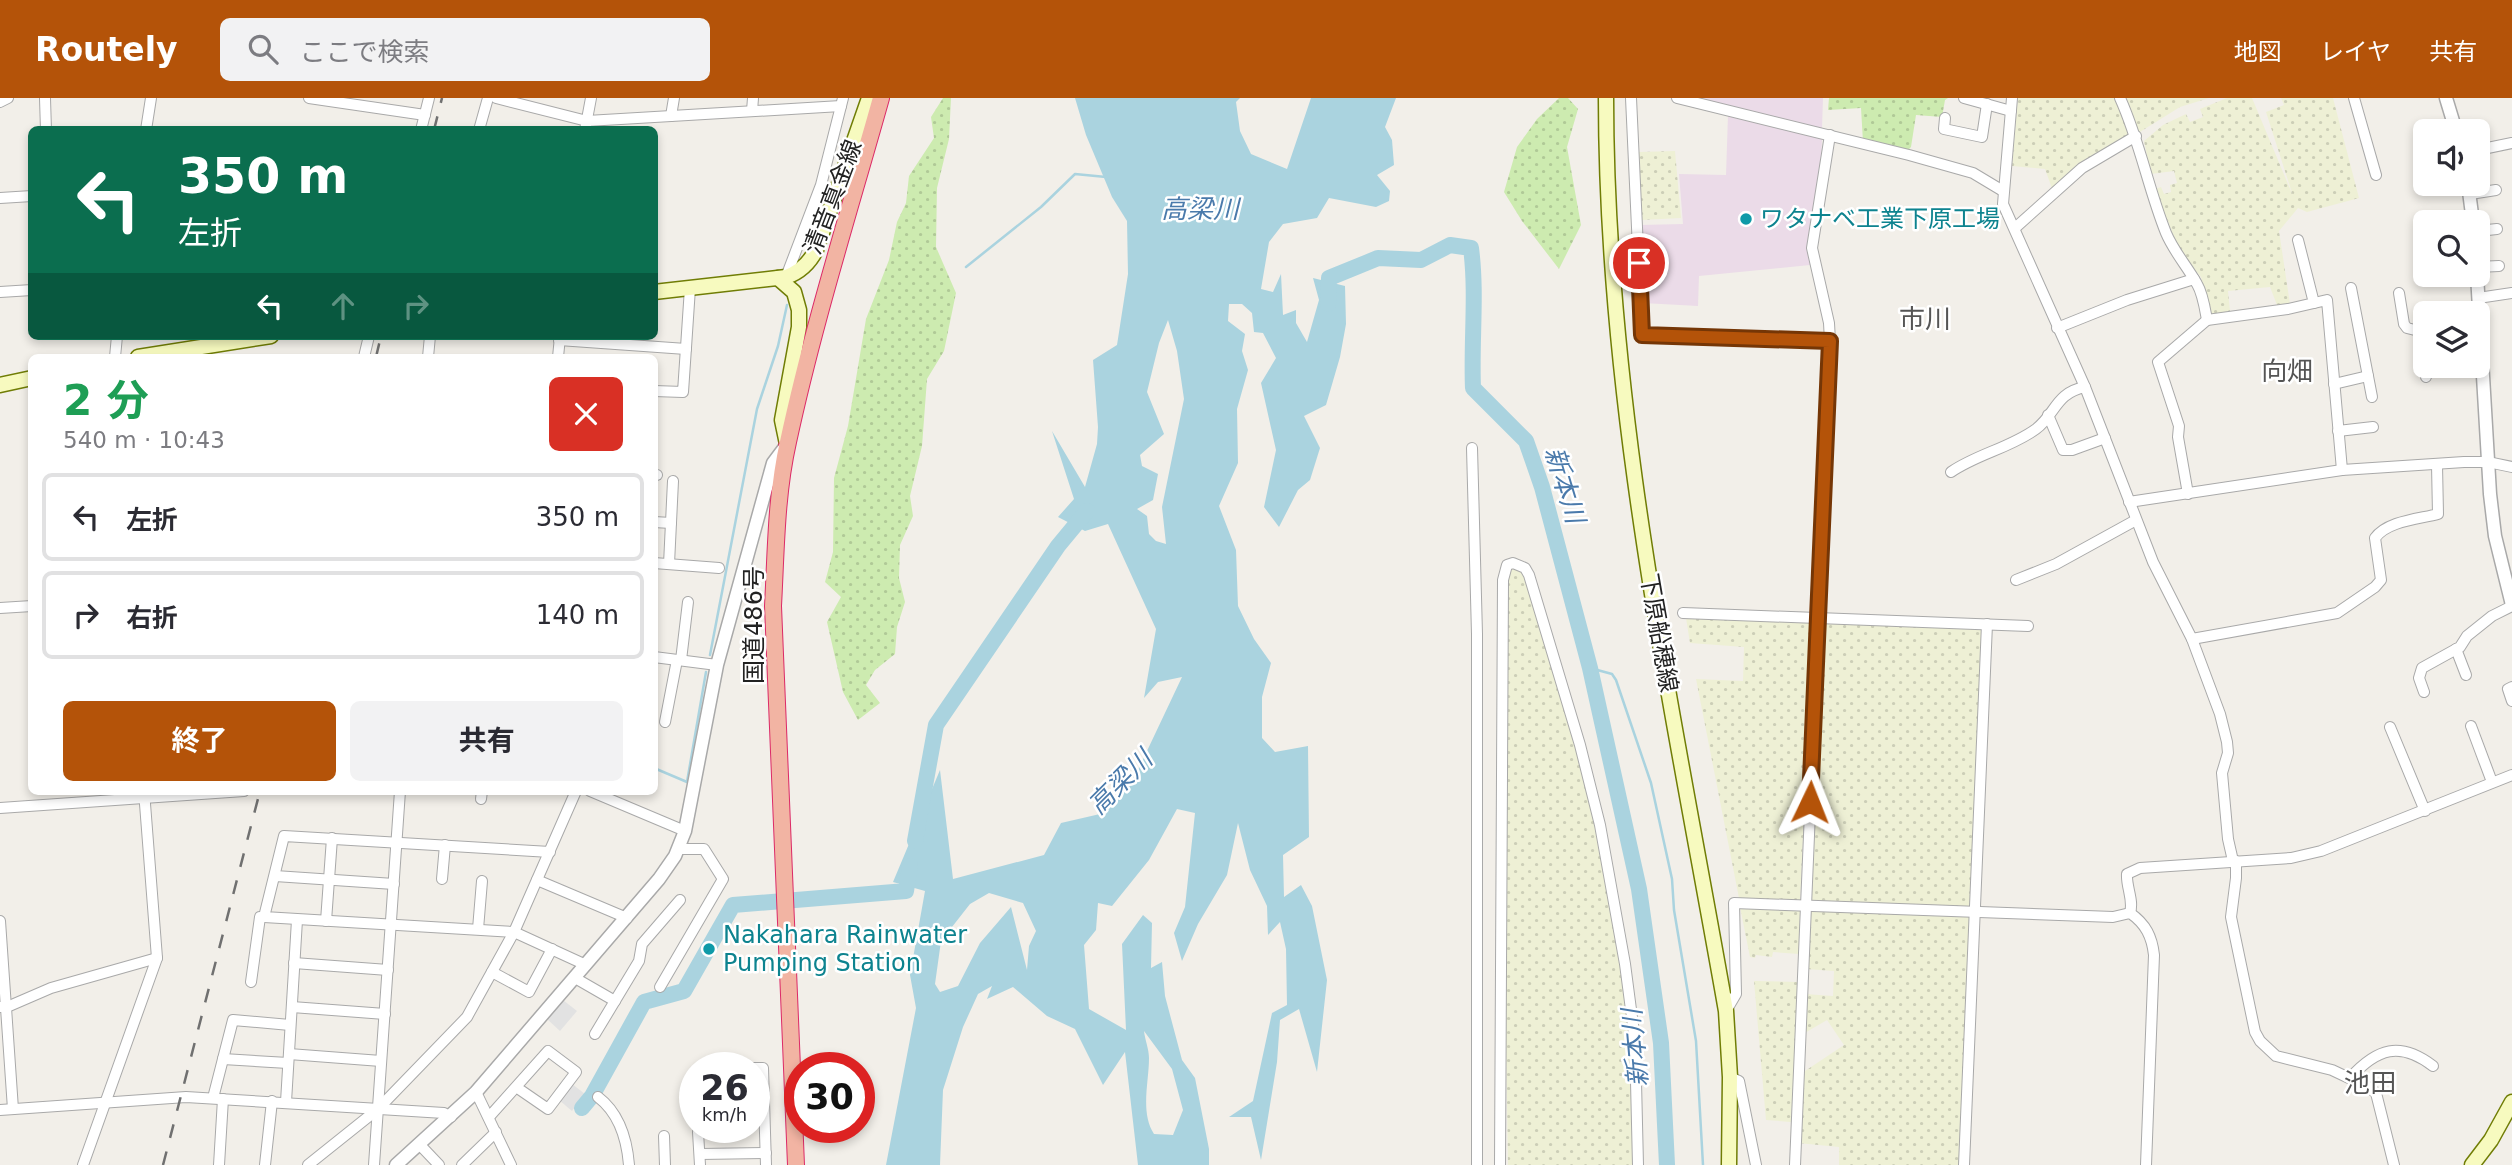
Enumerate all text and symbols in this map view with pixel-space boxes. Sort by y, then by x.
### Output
search box [220,18,710,81]
text: Routely [35,30,178,69]
icon: search [244,30,282,68]
text: ここで検索 [300,37,430,67]
text: 地図 [2234,38,2282,66]
text: レイヤ [2320,38,2391,66]
text: 共有 [2429,38,2477,66]
map controls [2413,119,2490,378]
button: sound [2413,119,2490,196]
street label: 清音真金線 [798,136,868,258]
text: 350 m [178,148,348,205]
icon: left [63,154,154,245]
water label: 高梁川 [1161,194,1242,224]
place label: ワタナベ工業下原工場 [1760,205,2000,233]
button: search [2413,210,2490,287]
marker: ワタナベ工業下原工場 [1738,211,1754,227]
text: 左折 [178,214,242,252]
pin [1609,233,1669,293]
icon: arrive [1620,244,1658,282]
icon: left [251,287,289,325]
icon: ahead [324,287,362,325]
icon: right [397,287,435,325]
button: layers [2413,301,2490,378]
district label: 市川 [1899,304,1951,334]
district label: 向畑 [2261,356,2313,386]
text: 2 分 [63,376,149,425]
button: close [549,377,623,451]
text: 540 m · 10:43 [63,427,225,453]
water label: 新本川 [1539,443,1592,530]
icon: left [67,498,105,536]
text: 350 m [536,502,619,532]
text: 左折 [126,505,178,535]
street label: 国道486号 [740,566,768,684]
street label: 下原船穂線 [1635,571,1683,695]
icon: right [67,596,105,634]
text: 140 m [536,600,619,630]
text: 右折 [126,603,178,633]
button: 終了 [63,701,336,781]
button: 共有 [350,701,623,781]
water label: 高梁川 [1082,742,1160,820]
position arrow [1773,765,1847,839]
place label: Nakahara Rainwater Pumping Station [723,921,967,977]
marker: Nakahara Rainwater Pumping Station [701,941,717,957]
water label: 新本川 [1616,1005,1653,1088]
speed limit sign: 30 [784,1052,875,1143]
text: 26 [700,1068,749,1108]
district label: 池田 [2344,1068,2396,1098]
text: km/h [702,1104,747,1125]

